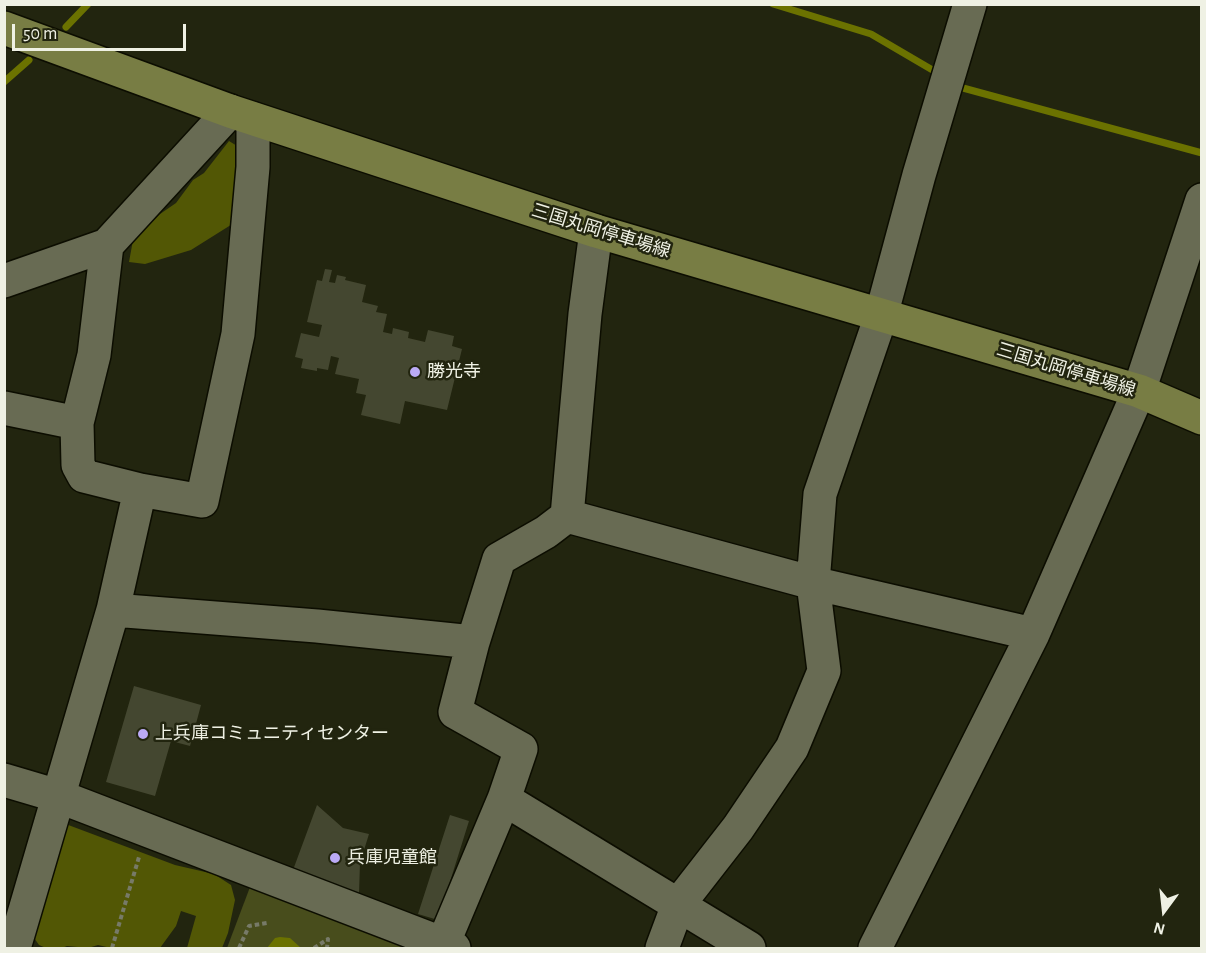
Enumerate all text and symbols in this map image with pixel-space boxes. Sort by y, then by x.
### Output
scale bar [15,12,189,50]
text: 50 m [23,25,57,43]
street label: 三国丸岡停車場線 [529,200,673,262]
street label: 三国丸岡停車場線 [994,339,1138,401]
place label: 勝光寺 [427,361,481,383]
marker: 勝光寺 [408,365,422,379]
place label: 上兵庫コミュニティセンター [155,723,389,745]
marker: 上兵庫コミュニティセンター [136,727,150,741]
place label: 兵庫児童館 [347,847,437,869]
marker: 兵庫児童館 [328,851,342,865]
north arrow [1134,881,1194,941]
text: N [1152,919,1167,938]

